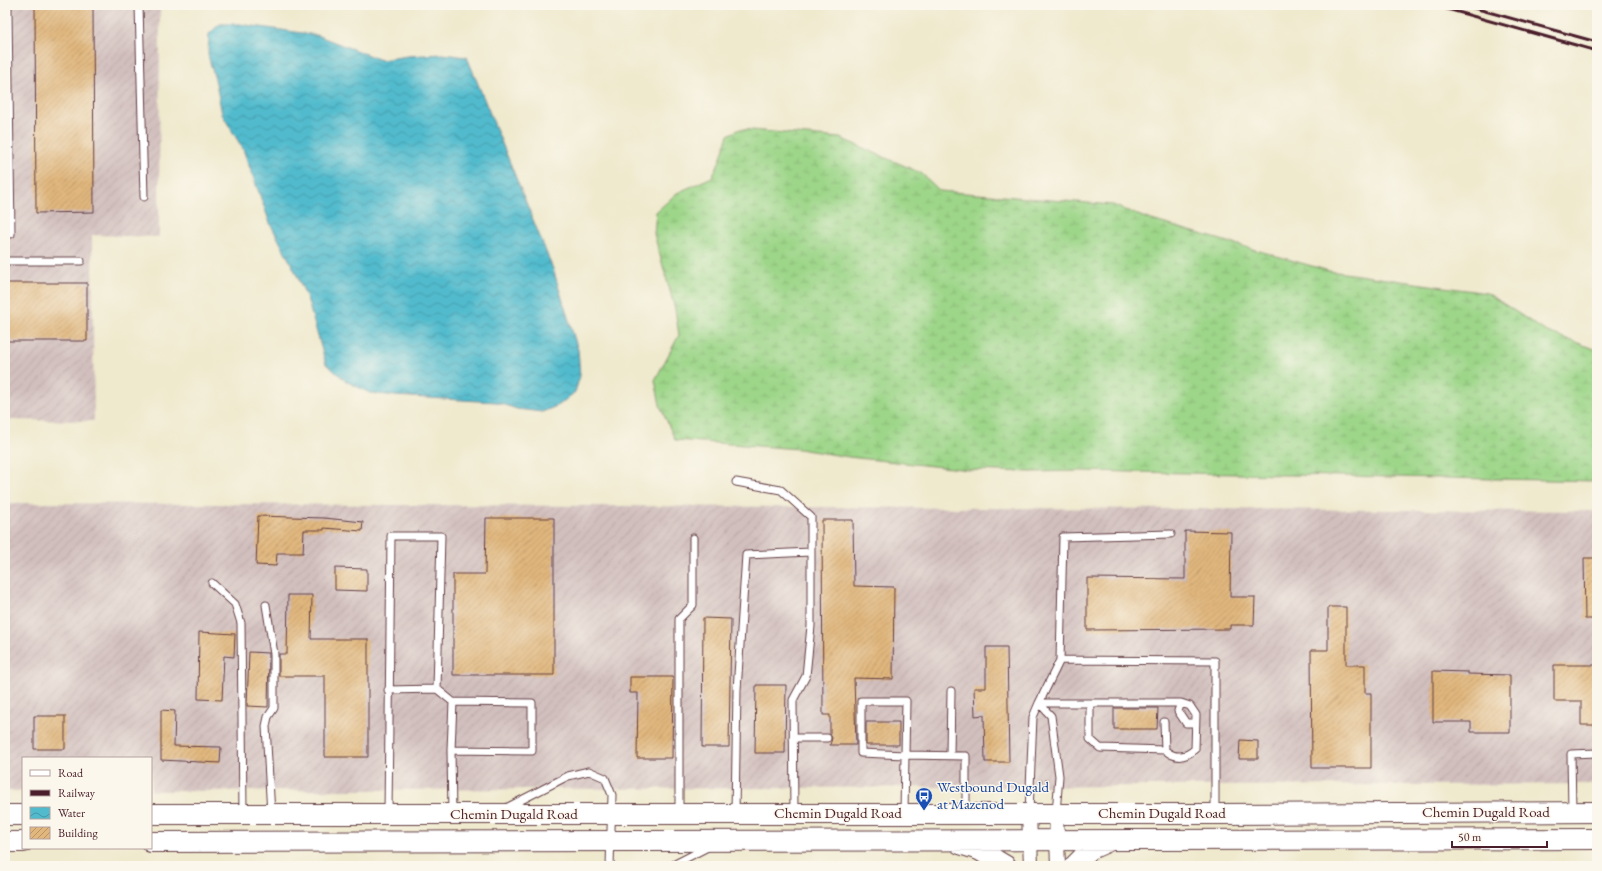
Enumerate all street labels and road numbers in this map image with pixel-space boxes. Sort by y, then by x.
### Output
street label: Chemin Dugald Road [1422,802,1550,821]
street label: Chemin Dugald Road [774,803,902,822]
street label: Chemin Dugald Road [1098,803,1226,822]
street label: Chemin Dugald Road [450,804,578,823]

